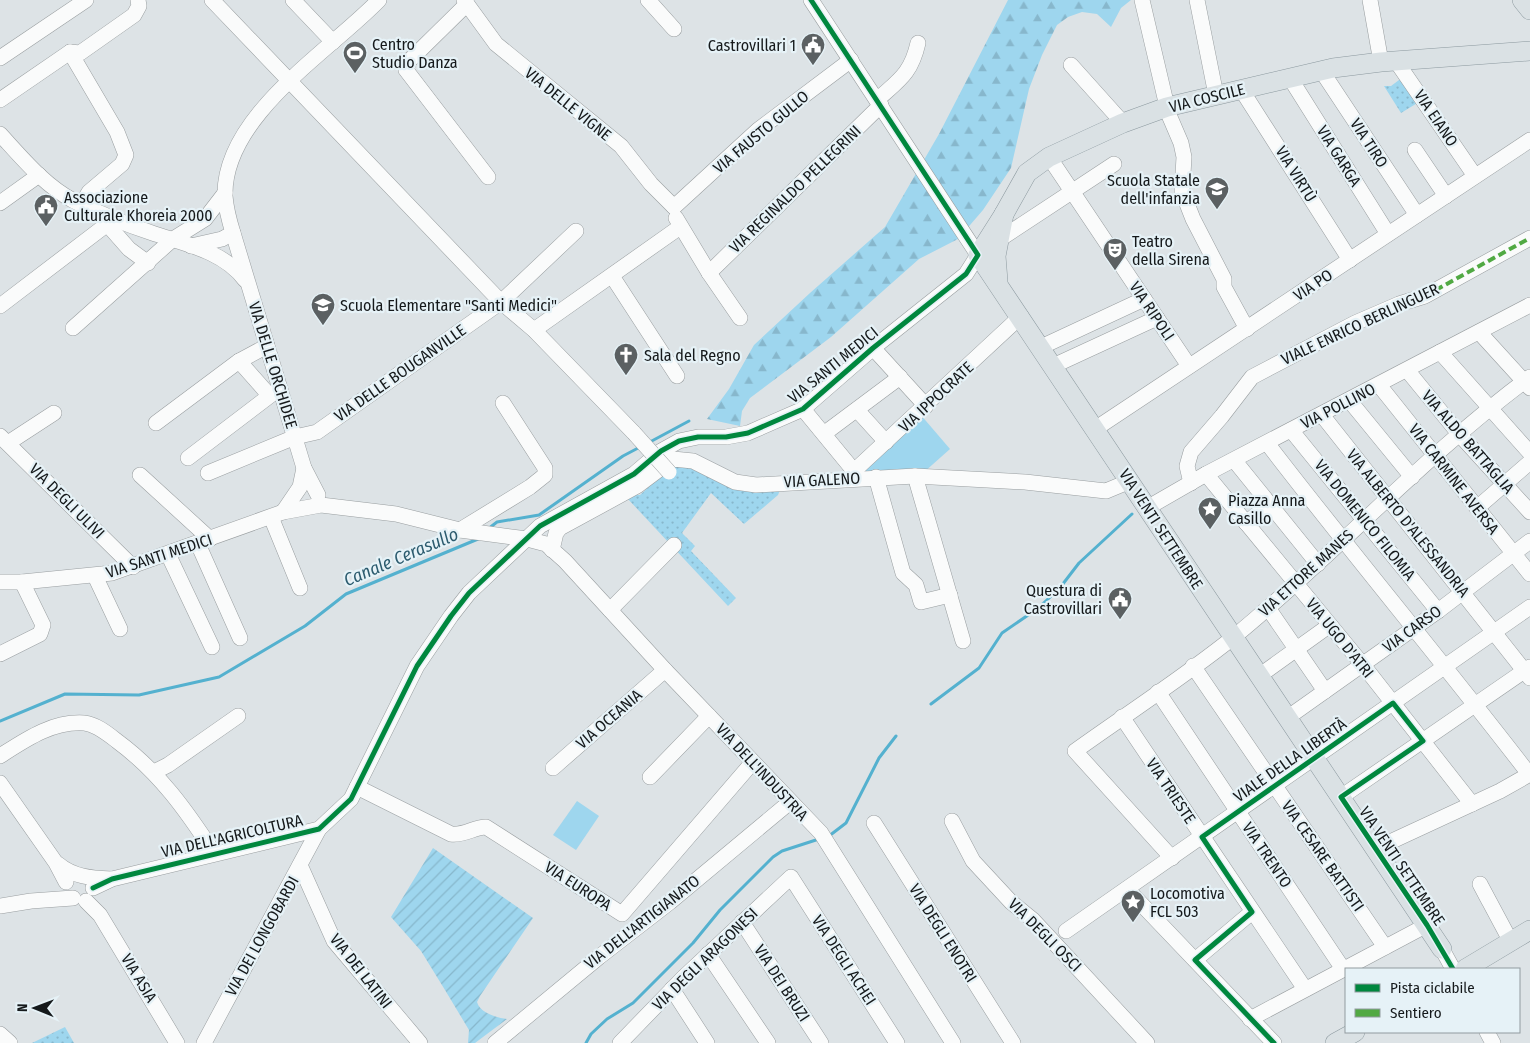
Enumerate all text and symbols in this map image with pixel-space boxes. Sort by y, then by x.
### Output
public building icon: Castrovillari 1 [800,32,826,66]
place label: Centro Studio Danza [372,35,458,72]
place label: Castrovillari 1 [708,36,796,55]
sports icon: Centro Studio Danza [342,40,368,74]
street label: VIA DELLE VIGNE [521,63,615,145]
street label: VIA COSCILE [1167,79,1247,117]
street label: VIA EIANO [1410,86,1462,150]
street label: VIA FAUSTO GULLO [709,87,813,177]
street label: VIA TIRO [1346,115,1392,171]
street label: VIA REGINALDO PELLEGRINI [725,121,865,257]
street label: VIA GARGA [1313,122,1365,190]
street label: VIA VIRTÙ [1271,143,1321,205]
place label: Scuola Statale dell'infanzia [1107,171,1200,208]
school or university icon: Scuola Statale dell'infanzia [1204,176,1230,210]
place label: Associazione Culturale Khoreia 2000 [64,188,213,225]
public building icon: Associazione Culturale Khoreia 2000 [33,193,59,227]
place label: Teatro della Sirena [1132,232,1210,269]
theatre icon: Teatro della Sirena [1102,237,1128,271]
street label: VIA PO [1290,265,1336,305]
street label: VIA RIPOLI [1125,278,1179,344]
street label: VIALE ENRICO BERLINGUER [1278,279,1442,369]
school or university icon: Scuola Elementare "Santi Medici" [310,292,336,326]
place label: Scuola Elementare "Santi Medici" [340,296,557,315]
street label: VIA DELLE ORCHIDEE [245,299,301,431]
street label: VIA DELLE BOUGANVILLE [331,320,469,426]
street label: VIA SANTI MEDICI [784,323,882,407]
church icon: Sala del Regno [613,342,639,376]
place label: Sala del Regno [644,346,741,365]
street label: VIA IPPOCRATE [895,358,977,436]
street label: VIA POLLINO [1298,379,1378,433]
street label: VIA ALDO BATTAGLIA [1418,387,1518,498]
street label: VIA CARMINE AVERSA [1405,420,1503,539]
street label: VIA ALBERTO D'ALESSANDRIA [1343,445,1474,601]
street label: VIA DOMENICO FILOMIA [1311,456,1420,585]
street label: VIA DEGLI ULIVI [26,460,108,542]
street label: VIA VENTI SETTEMBRE [1115,465,1207,593]
street label: VIA GALENO [783,469,861,491]
place label: Piazza Anna Casillo [1228,491,1306,528]
place icon: Piazza Anna Casillo [1197,496,1223,530]
water label: Canale Cerasullo [340,523,462,591]
street label: VIA ETTORE MANES [1255,525,1357,621]
street label: VIA SANTI MEDICI [103,530,215,582]
place label: Questura di Castrovillari [1024,581,1102,618]
public building icon: Questura di Castrovillari [1107,586,1133,620]
street label: VIA UGO D'ATRI [1302,594,1378,682]
street label: VIA CARSO [1379,601,1445,657]
street label: VIA OCEANIA [572,685,646,753]
street label: VIALE DELLA LIBERTÀ [1230,714,1350,806]
street label: VIA DELL'INDUSTRIA [712,719,812,825]
street label: VIA TRIESTE [1142,755,1200,827]
street label: VIA CESARE BATTISTI [1278,797,1368,915]
street label: VIA VENTI SETTEMBRE [1355,803,1449,929]
street label: VIA DELL'AGRICOLTURA [159,810,305,862]
street label: VIA TRENTO [1238,819,1296,891]
street label: VIA EUROPA [541,857,615,915]
street label: VIA DELL'ARTIGIANATO [581,871,703,973]
street label: VIA DEI LONGOBARDI [221,873,303,999]
street label: VIA DEGLI ENOTRI [905,880,981,986]
place label: Locomotiva FCL 503 [1150,884,1225,921]
place icon: Locomotiva FCL 503 [1120,889,1146,923]
street label: VIA DEGLI OSCI [1004,894,1086,976]
street label: VIA DEGLI ARAGONESI [648,904,762,1014]
street label: VIA DEGLI ACHEI [808,912,880,1008]
street label: VIA DEI LATINI [326,930,396,1012]
street label: VIA DEI BRUZI [750,941,814,1025]
street label: VIA ASIA [117,950,161,1006]
legend [1345,968,1520,1033]
text: Pista ciclabile [1390,979,1475,997]
north arrow [10,983,60,1033]
text: N [14,1003,31,1012]
text: Sentiero [1390,1004,1442,1022]

